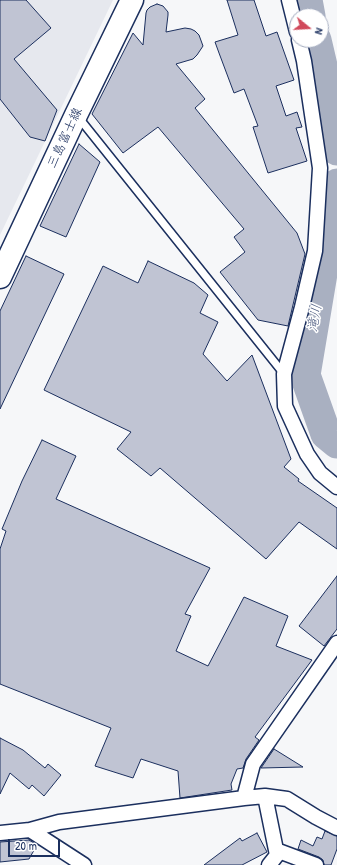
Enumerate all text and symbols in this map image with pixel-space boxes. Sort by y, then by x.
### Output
north arrow [289,8,329,48]
text: N [312,26,327,36]
street label: 三島富士線 [44,105,86,171]
water label: 滝川 [304,303,326,333]
scale bar [10,831,62,857]
text: 20 m [15,837,37,854]

